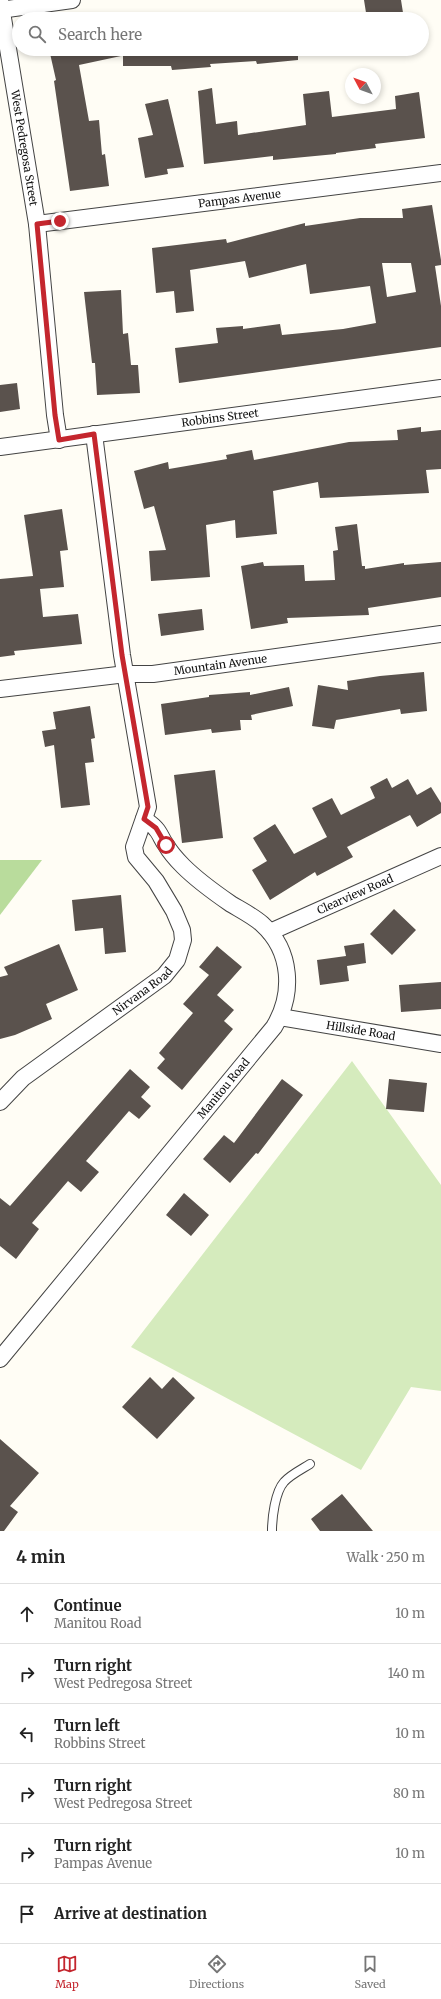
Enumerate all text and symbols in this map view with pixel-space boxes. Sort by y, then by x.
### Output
search box [12,12,429,56]
icon: search [26,23,48,45]
text: Search here [58,25,142,44]
north arrow [345,68,381,104]
street label: West Pedregosa Street [8,88,41,208]
street label: Pampas Avenue [197,186,282,211]
route end [51,212,69,230]
street label: Robbins Street [181,405,260,430]
street label: Mountain Avenue [173,651,268,678]
route start [157,836,175,854]
street label: Clearview Road [315,871,396,917]
street label: Nirvana Road [110,964,176,1018]
street label: Hillside Road [325,1018,397,1043]
street label: Manitou Road [194,1055,253,1121]
text: 4 min [16,1546,65,1568]
text: Walk · 250 m [347,1549,425,1566]
text: Continue [54,1596,122,1615]
icon: ahead [16,1603,38,1625]
text: 10 m [395,1605,425,1622]
text: Manitou Road [54,1615,142,1632]
text: Turn right [54,1656,132,1675]
icon: right [16,1663,38,1685]
text: 140 m [388,1665,425,1682]
text: West Pedregosa Street [54,1675,192,1692]
text: Turn left [54,1716,120,1735]
icon: left [16,1723,38,1745]
text: 10 m [395,1725,425,1742]
text: Robbins Street [54,1735,146,1752]
text: Turn right [54,1776,132,1795]
icon: right [16,1783,38,1805]
text: 80 m [393,1785,425,1802]
text: West Pedregosa Street [54,1795,192,1812]
text: Turn right [54,1836,132,1855]
icon: right [16,1843,38,1865]
text: 10 m [395,1845,425,1862]
text: Pampas Avenue [54,1855,152,1872]
icon: arrive [16,1903,38,1925]
text: Arrive at destination [54,1904,207,1923]
tab: Map [55,1953,79,1991]
tab: Directions [189,1953,244,1991]
tab: Saved [355,1953,386,1991]

